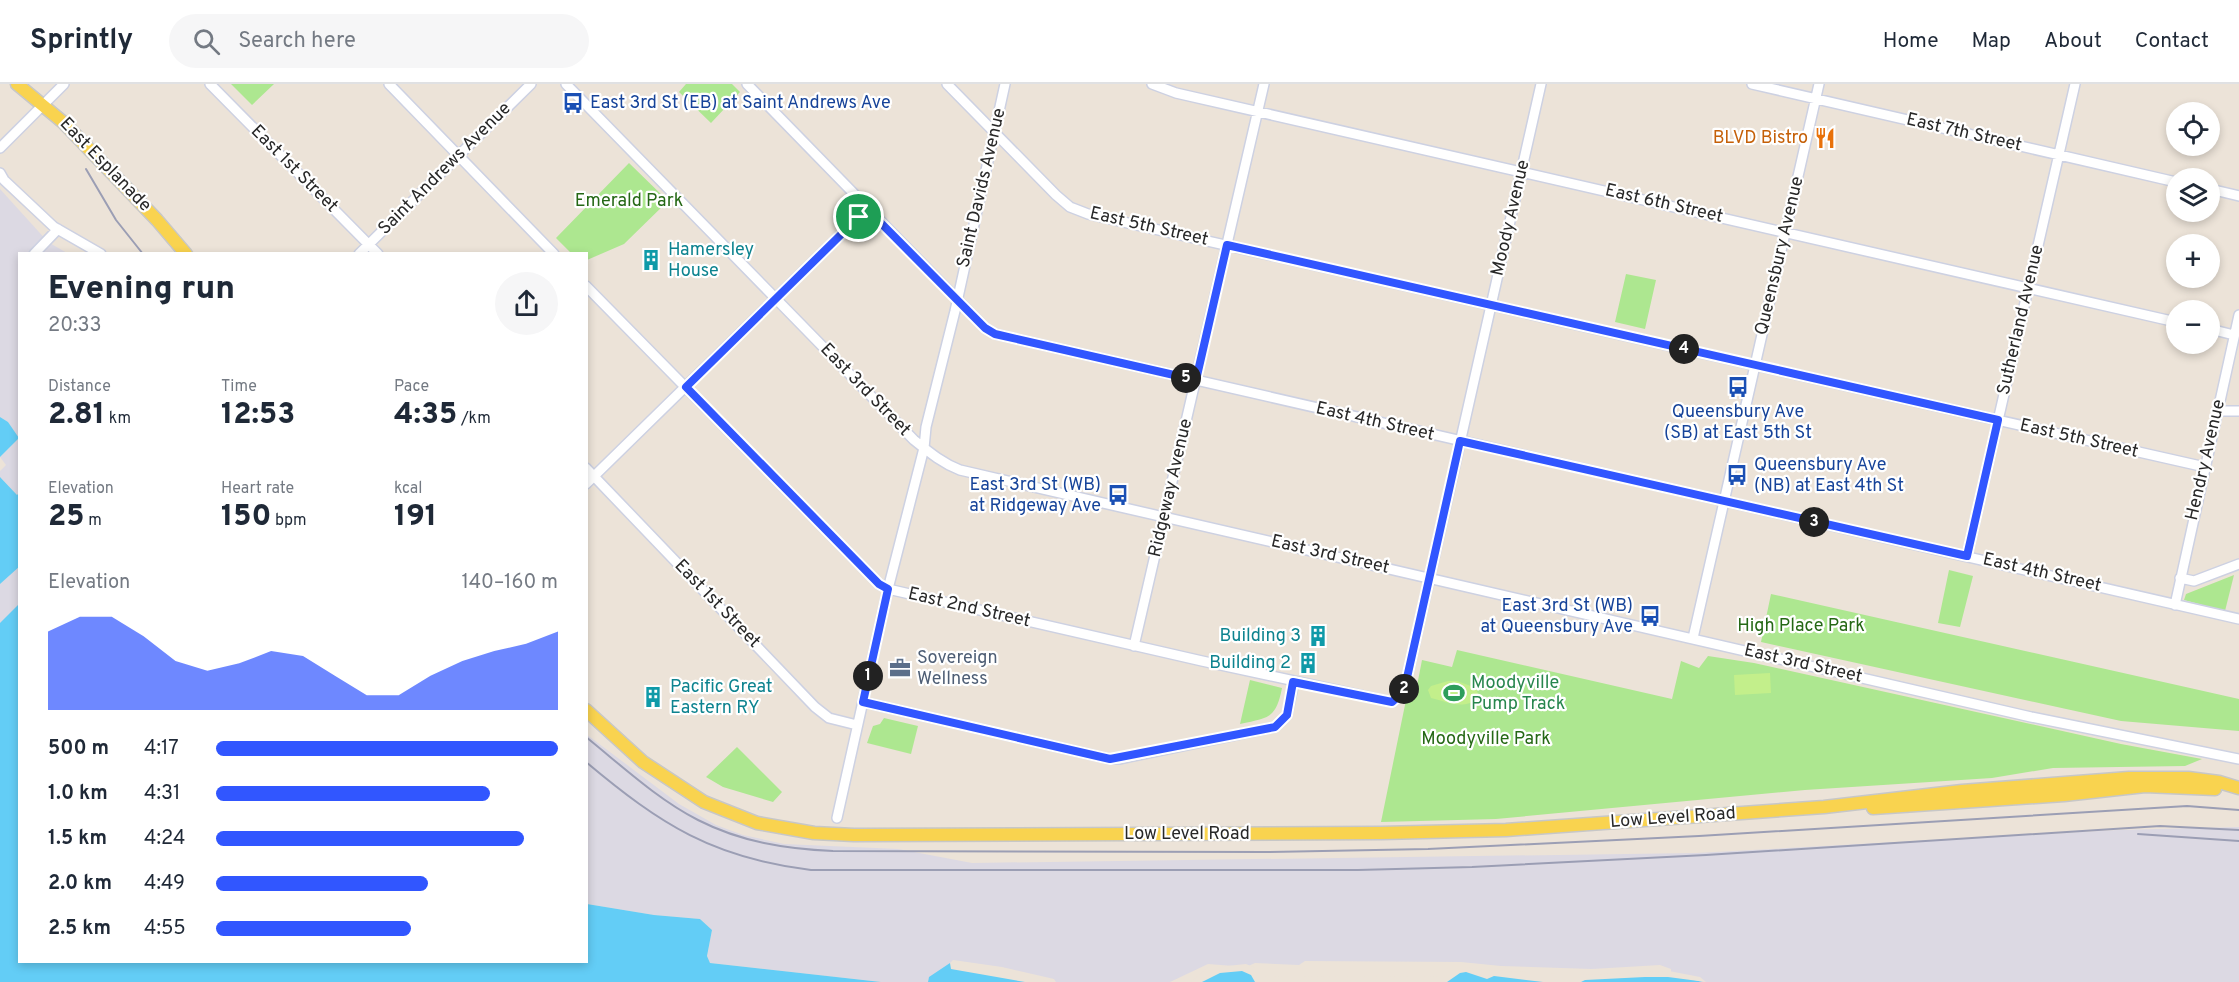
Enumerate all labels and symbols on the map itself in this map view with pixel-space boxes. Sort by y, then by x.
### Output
bus stop icon: East 3rd St (EB) at Saint Andrews Ave [561,91,585,115]
place label: East 3rd St (EB) at Saint Andrews Ave [590,92,891,115]
street label: Saint Andrews Avenue [374,98,516,240]
street label: Saint Davids Avenue [952,106,1012,270]
street label: East 7th Street [1904,109,2024,157]
street label: East Esplanade [54,113,156,217]
street label: East 1st Street [245,120,343,218]
restaurant icon: BLVD Bistro [1813,126,1837,150]
place label: BLVD Bistro [1713,127,1808,150]
street label: Moody Avenue [1486,158,1536,278]
street label: Queensbury Avenue [1751,174,1809,338]
street label: East 6th Street [1603,179,1725,229]
park label: Emerald Park [575,190,683,213]
pin [833,191,884,242]
street label: East 5th Street [1087,202,1211,252]
place label: Hamersley House [668,239,754,283]
street label: Sutherland Avenue [1993,243,2049,397]
building icon: Hamersley House [639,248,663,272]
pin: 4 [1669,334,1699,364]
street label: East 3rd Street [815,339,915,441]
pin: 5 [1171,363,1201,393]
bus stop icon: Queensbury Ave (SB) at East 5th St [1726,375,1750,399]
street label: East 4th Street [1313,397,1437,447]
street label: Hendry Avenue [2181,397,2231,523]
place label: Queensbury Ave (SB) at East 5th St [1664,401,1812,445]
street label: East 5th Street [2017,414,2141,464]
street label: Ridgeway Avenue [1144,416,1198,560]
place label: Queensbury Ave (NB) at East 4th St [1754,454,1904,498]
bus stop icon: Queensbury Ave (NB) at East 4th St [1725,463,1749,487]
place label: East 3rd St (WB) at Ridgeway Ave [969,474,1101,518]
bus stop icon: East 3rd St (WB) at Ridgeway Ave [1106,483,1130,507]
pin: 3 [1799,507,1829,537]
street label: East 3rd Street [1269,530,1391,580]
street label: East 4th Street [1980,548,2104,598]
street label: East 1st Street [669,555,765,653]
street label: East 2nd Street [906,583,1032,633]
place label: East 3rd St (WB) at Queensbury Ave [1480,595,1633,639]
bus stop icon: East 3rd St (WB) at Queensbury Ave [1638,604,1662,628]
park label: High Place Park [1737,615,1865,638]
building icon: Building 3 [1306,624,1330,648]
place label: Building 3 [1219,625,1301,648]
street label: East 3rd Street [1742,639,1864,689]
place label: Sovereign Wellness [917,647,998,691]
building icon: Building 2 [1296,651,1320,675]
place label: Building 2 [1209,652,1291,675]
office icon: Sovereign Wellness [888,656,912,680]
pin: 1 [853,661,883,691]
place label: Moodyville Pump Track [1471,672,1565,716]
pin: 2 [1389,674,1419,704]
place label: Pacific Great Eastern RY [670,676,773,720]
sports icon: Moodyville Pump Track [1442,681,1466,705]
building icon: Pacific Great Eastern RY [641,685,665,709]
park label: Moodyville Park [1421,728,1551,751]
street label: Low Level Road [1609,802,1737,834]
street label: Low Level Road [1124,823,1250,846]

